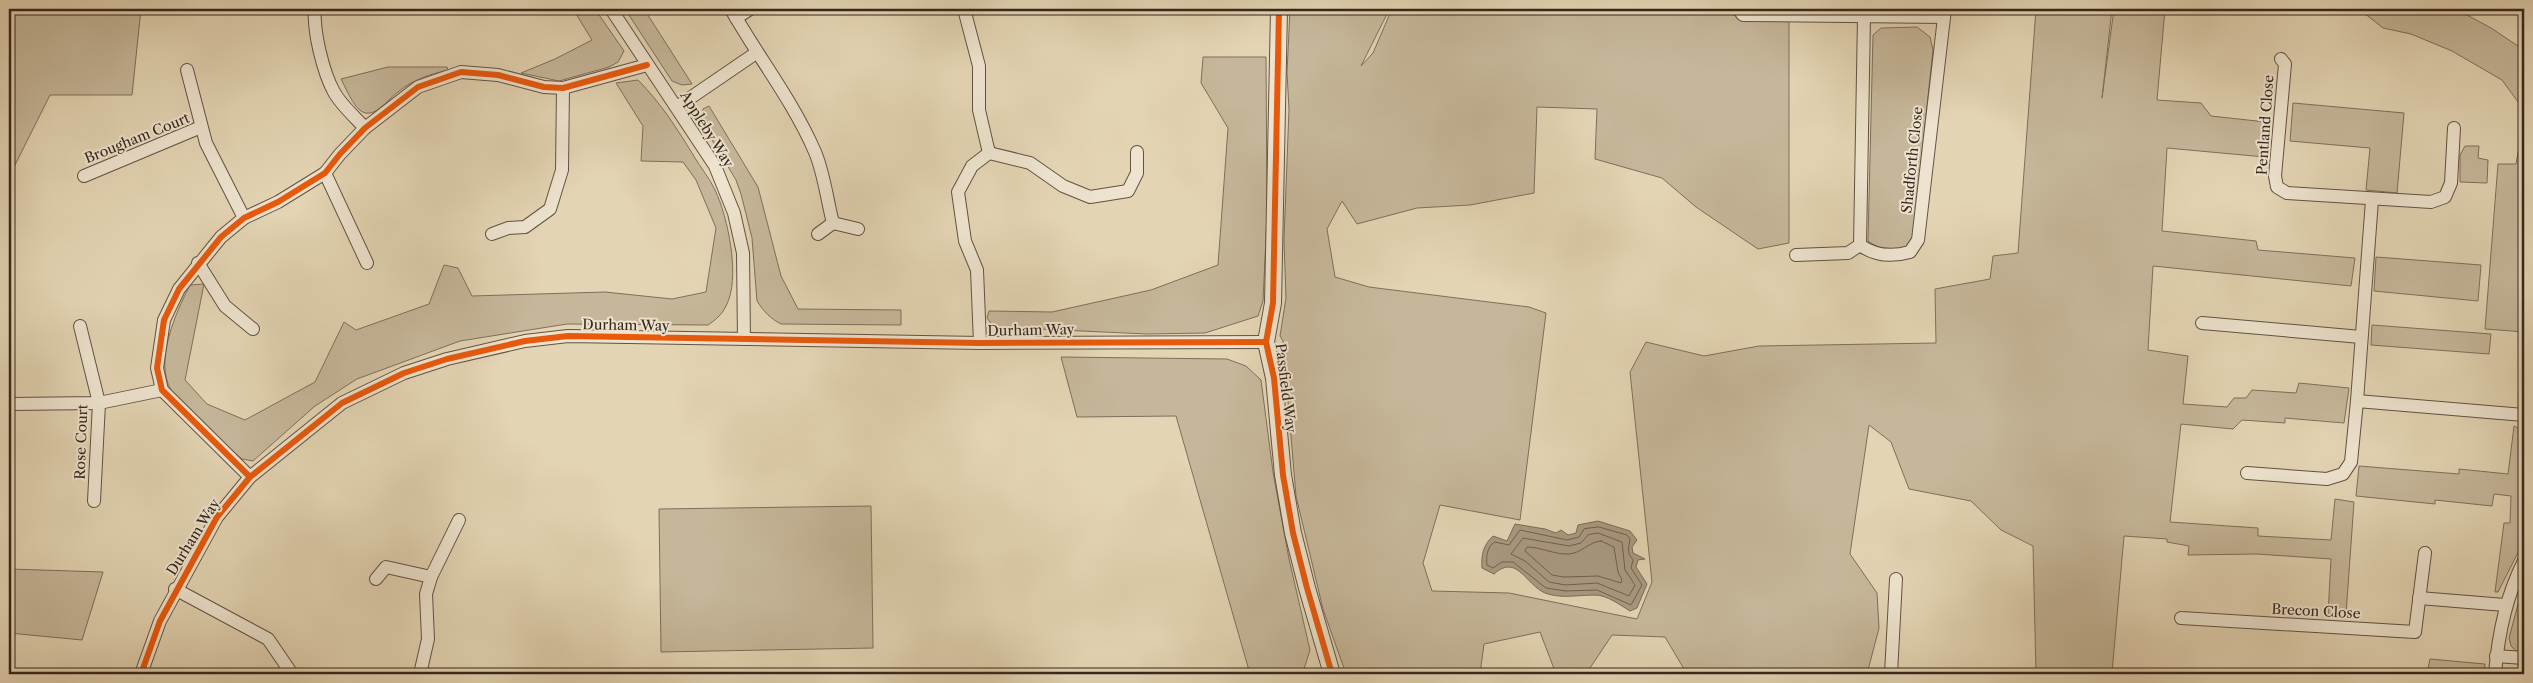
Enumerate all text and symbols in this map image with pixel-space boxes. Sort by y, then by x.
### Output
street label: Pentland Close [2253,74,2277,176]
street label: Appleby Way [676,86,738,171]
street label: Shadforth Close [1897,106,1927,214]
street label: Brougham Court [82,109,192,167]
street label: Durham Way [582,315,670,335]
street label: Durham Way [987,320,1075,340]
street label: Passfield Way [1272,342,1300,434]
street label: Rose Court [71,404,91,480]
street label: Durham Way [162,495,224,579]
street label: Brecon Close [2271,600,2361,622]

